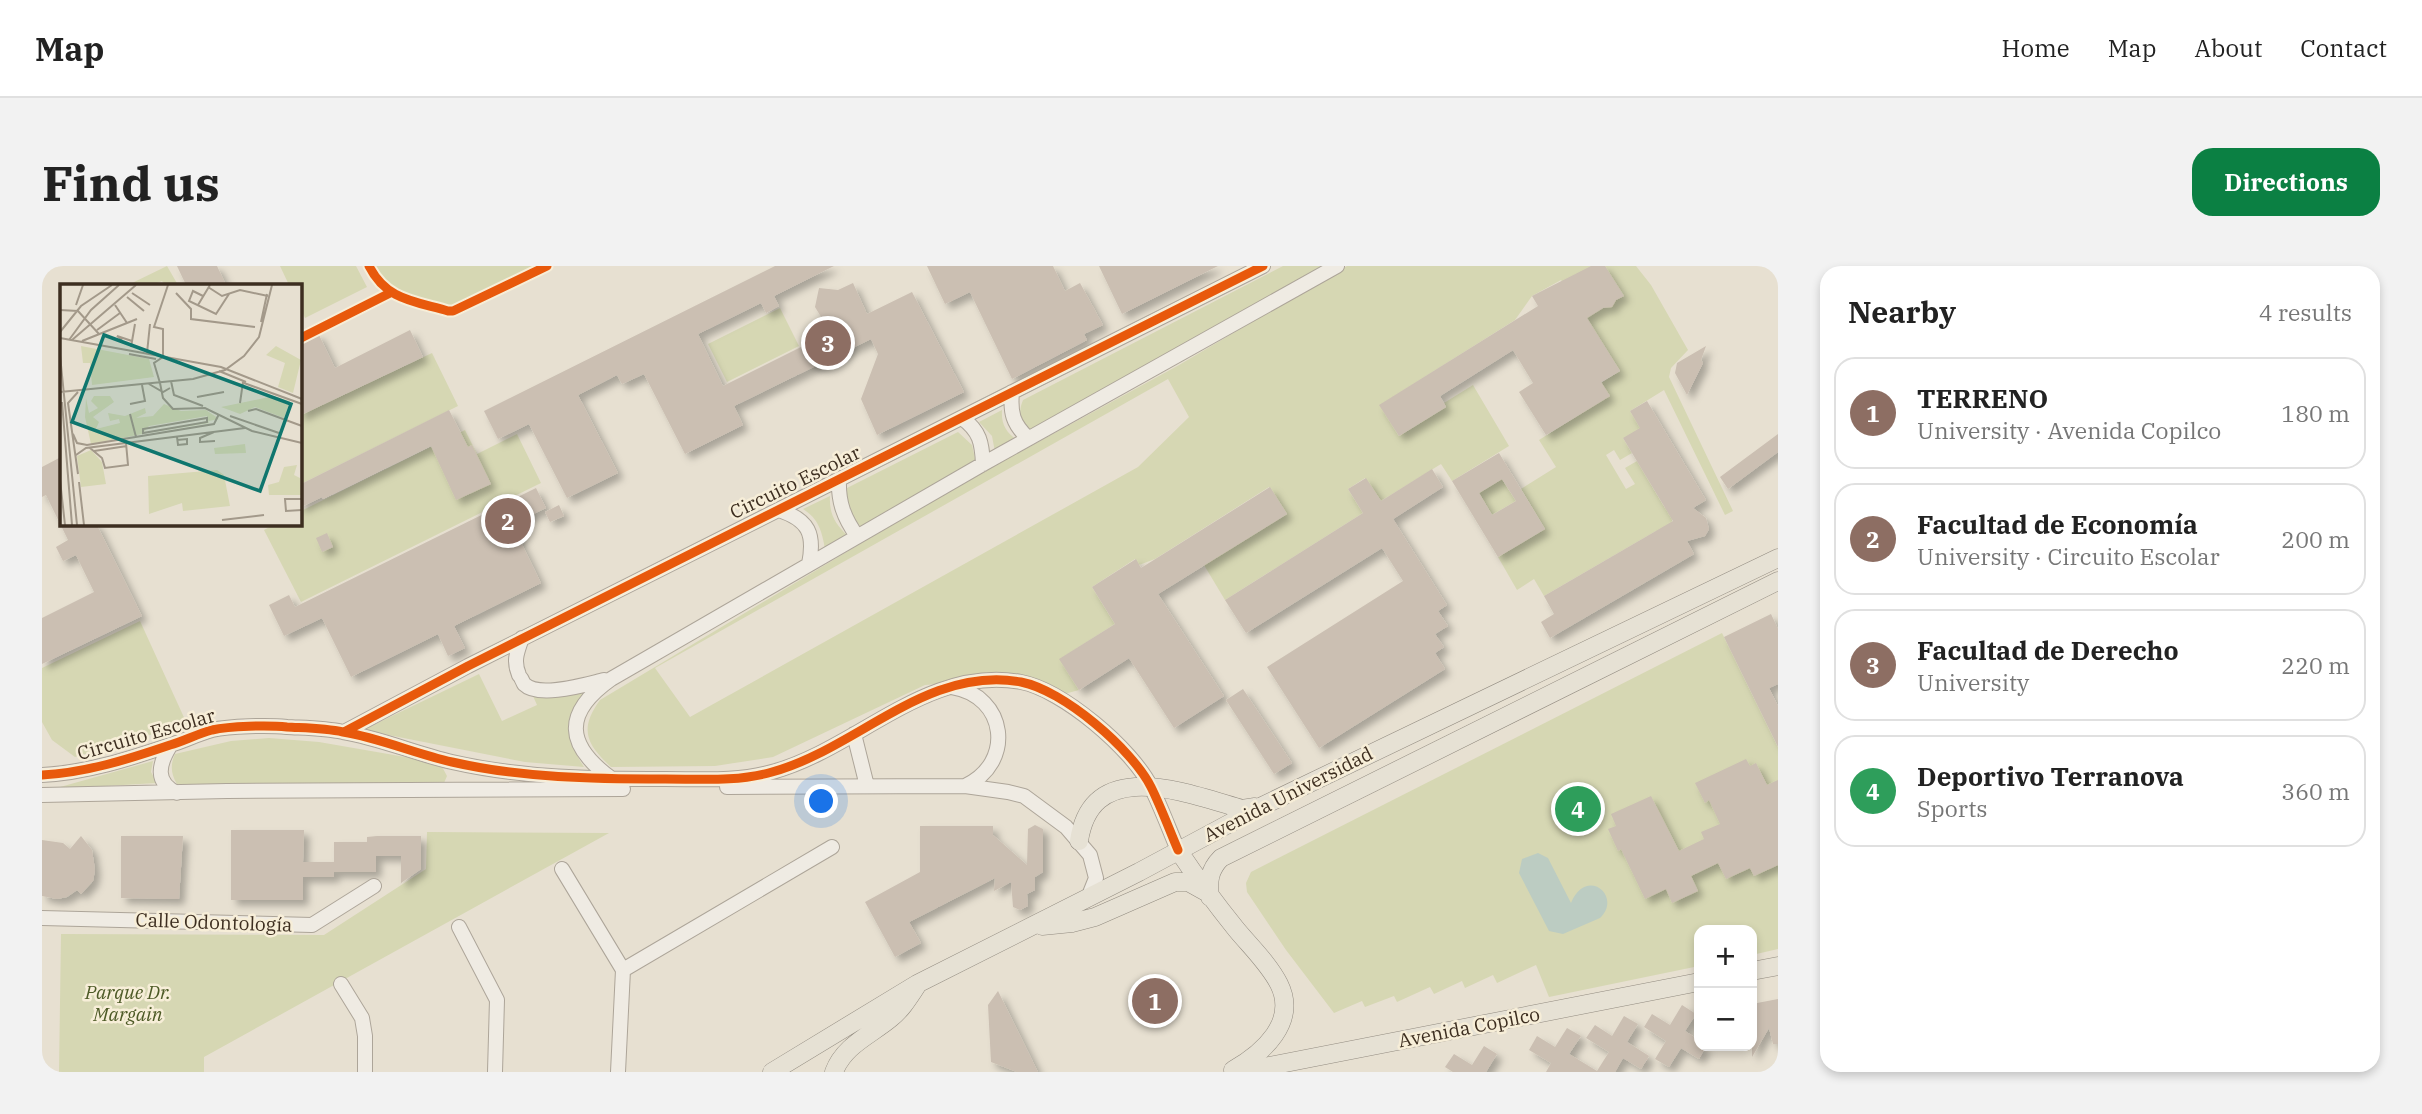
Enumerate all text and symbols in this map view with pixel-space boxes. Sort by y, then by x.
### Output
text: Map [35,27,104,70]
text: Home [2002,32,2070,64]
text: Map [2108,32,2156,64]
text: About [2194,32,2262,64]
text: Contact [2300,32,2387,64]
button: Directions [2192,148,2380,216]
text: Find us [42,151,220,214]
inset map [60,284,301,525]
text: Nearby [1848,292,1956,331]
text: 4 results [2259,297,2352,327]
pin: 3 [805,317,851,369]
text: TERRENO [1917,381,2048,415]
text: 1 [1866,398,1880,428]
text: 180 m [2281,398,2350,428]
text: University · Avenida Copilco [1917,415,2221,445]
street label: Circuito Escolar [726,440,865,524]
pin: 2 [485,495,531,547]
text: Facultad de Economía [1917,507,2198,541]
text: 2 [1866,524,1880,554]
text: 200 m [2281,524,2350,554]
text: University · Circuito Escolar [1917,541,2220,571]
text: Facultad de Derecho [1917,633,2179,667]
text: 3 [1866,650,1880,680]
text: 220 m [2281,650,2350,680]
text: University [1917,667,2029,697]
street label: Circuito Escolar [74,703,218,765]
street label: Avenida Universidad [1199,741,1377,847]
text: Deportivo Terranova [1917,759,2184,793]
text: 4 [1866,776,1880,806]
text: 360 m [2281,776,2350,806]
pin: 4 [1555,783,1601,835]
your location [804,784,838,818]
text: Sports [1917,793,1987,823]
street label: Calle Odontología [135,907,293,937]
map controls [1694,925,1757,1051]
button: + [1694,925,1757,988]
pin: 1 [1132,975,1178,1027]
park label: Parque Dr. Margain [84,980,171,1026]
button: − [1694,988,1757,1051]
street label: Avenida Copilco [1396,1002,1542,1052]

